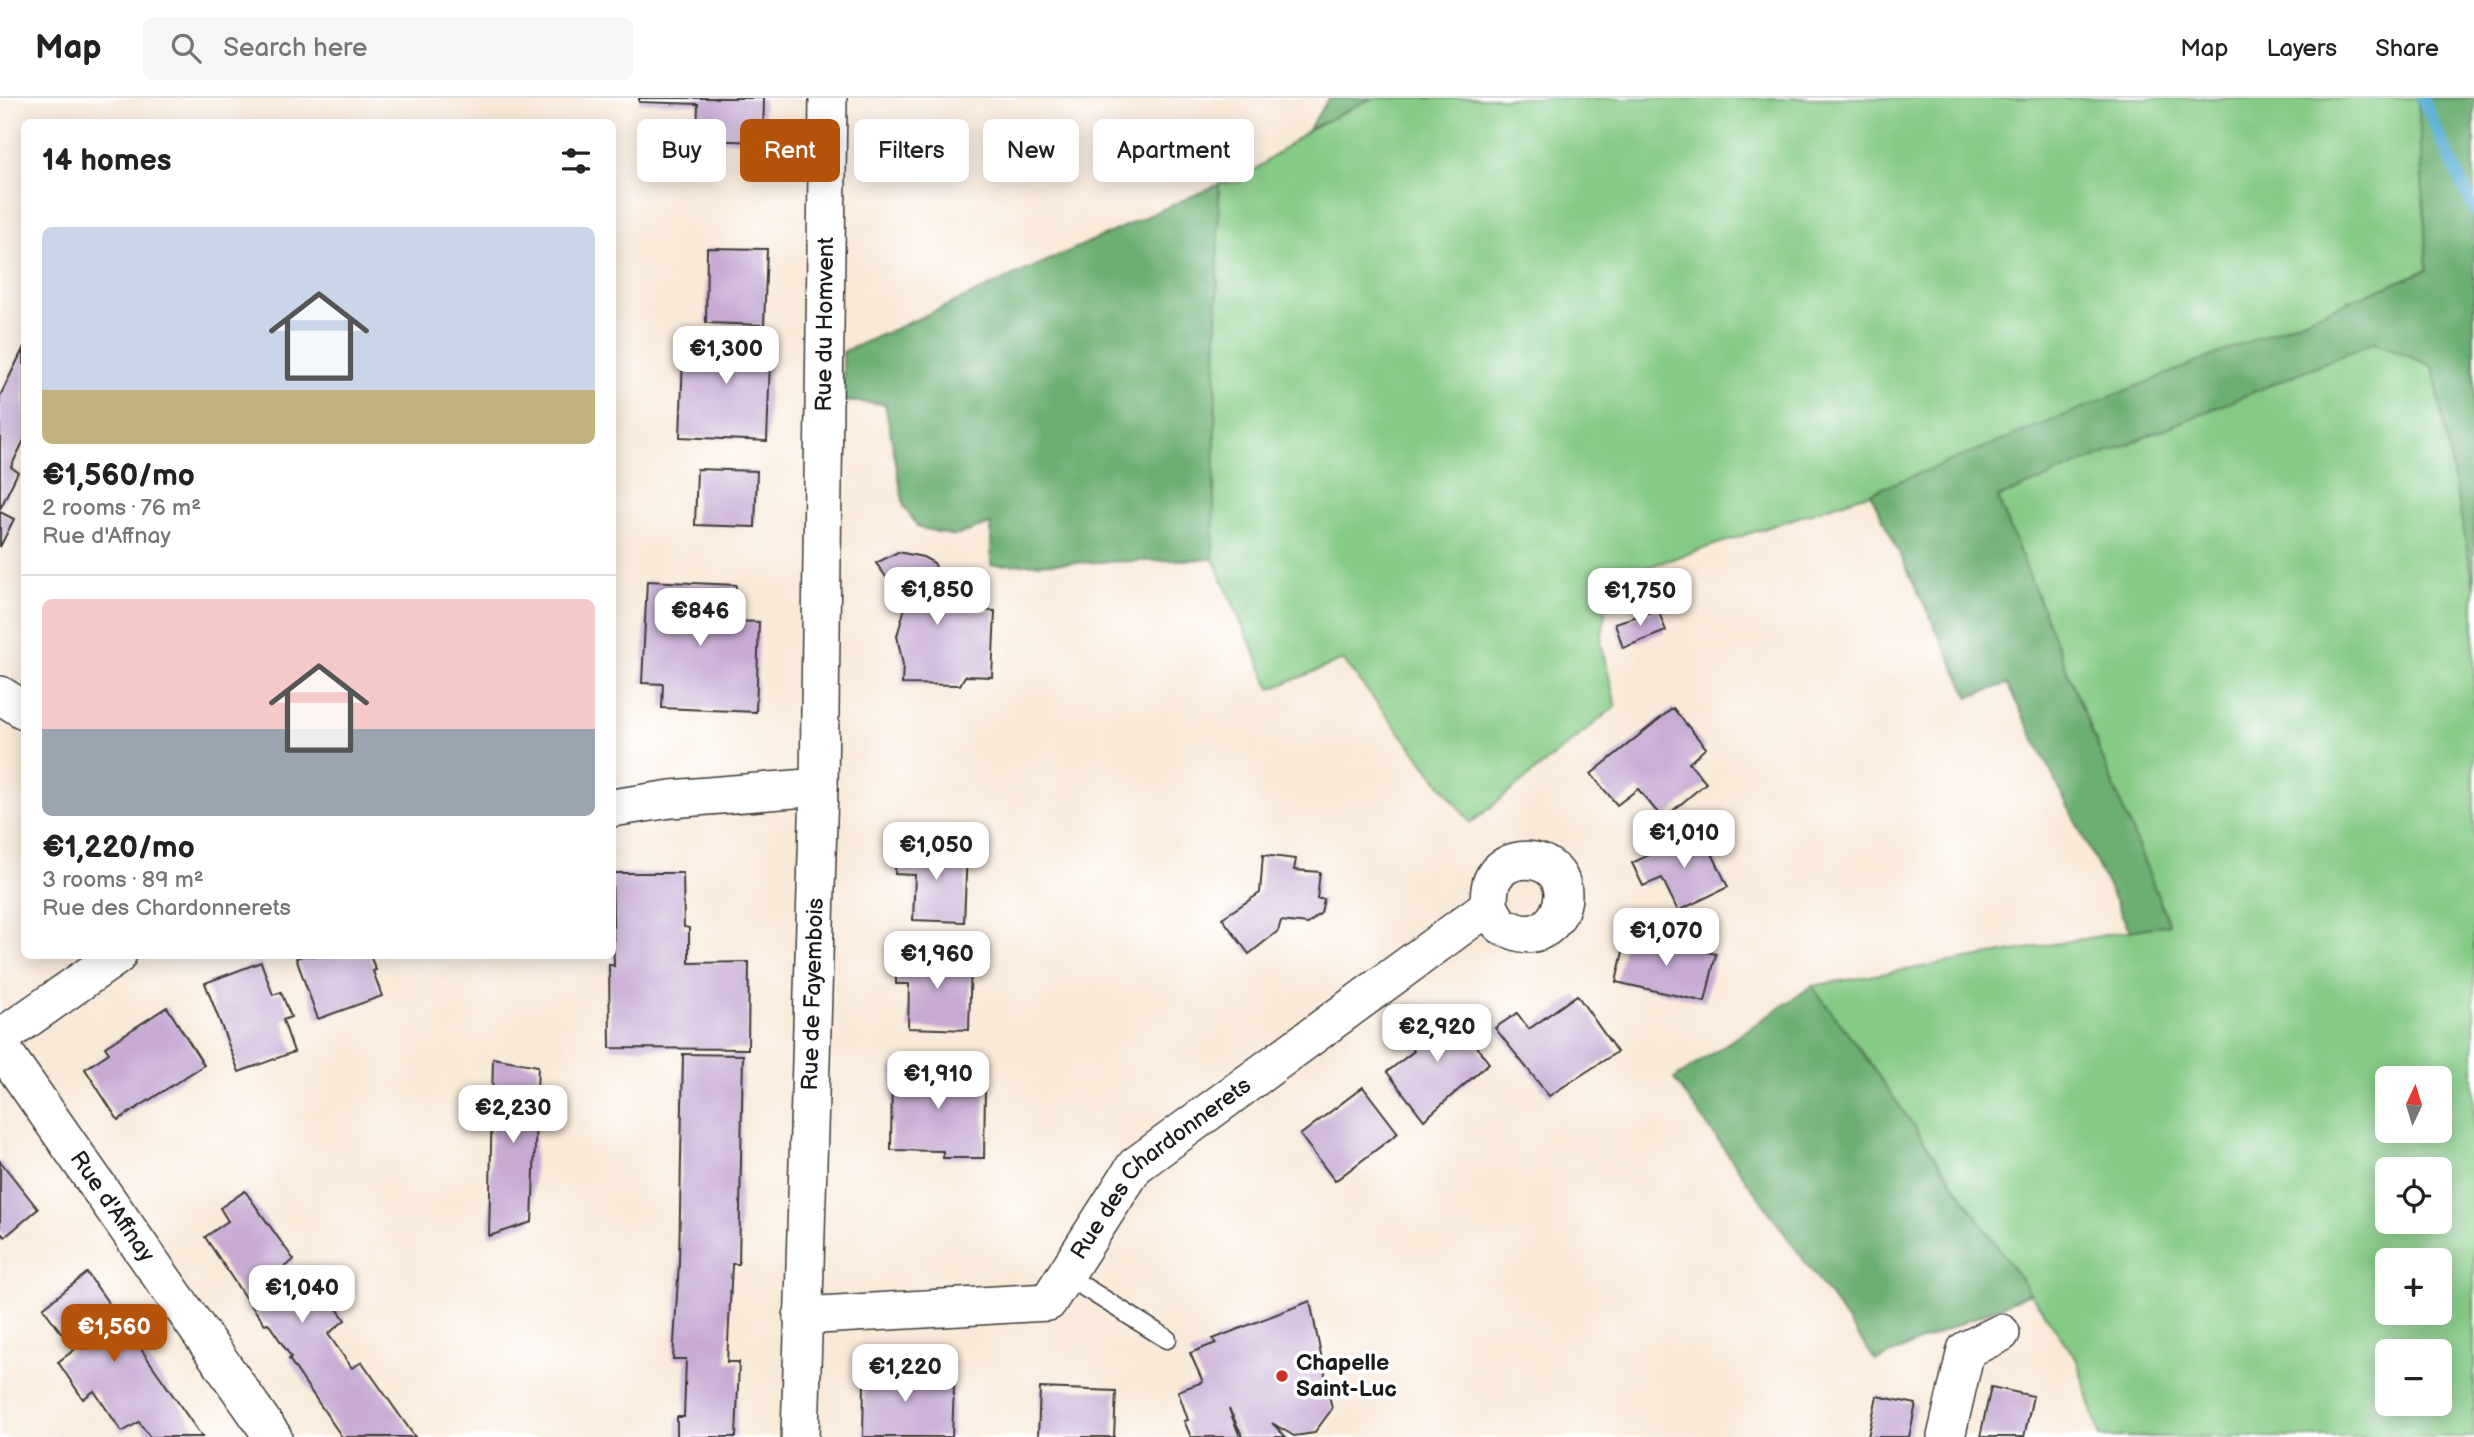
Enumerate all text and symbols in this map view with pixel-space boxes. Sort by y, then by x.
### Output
search box [143,17,633,80]
text: Map [35,28,101,68]
icon: search [167,29,205,67]
text: Search here [223,33,367,64]
text: Map [2180,34,2228,63]
text: Layers [2266,34,2337,63]
text: Share [2375,34,2439,63]
chip: Buy [637,119,726,182]
chip: Rent [740,119,840,182]
chip: Filters [854,119,969,182]
chip: New [983,119,1079,182]
chip: Apartment [1093,119,1254,182]
icon: filters [557,142,595,180]
text: 14 homes [42,143,171,179]
street label: Rue du Homvent [810,237,840,412]
icon: home [256,273,382,399]
pin: €1,300 [669,327,783,386]
text: €1,300 [689,335,763,363]
text: €1,560/mo [42,458,195,494]
text: 2 rooms · 76 m² [42,494,201,522]
text: Rue d'Affnay [42,522,171,550]
pin: €1,850 [880,568,994,627]
pin: €1,750 [1583,568,1697,628]
text: €1,850 [900,576,974,604]
text: €1,750 [1604,577,1676,605]
pin: €846 [659,588,741,648]
text: €846 [671,597,729,625]
icon: home [256,645,382,771]
pin: €1,010 [1627,810,1741,870]
text: €1,010 [1649,819,1719,847]
pin: €1,050 [879,822,993,882]
text: €1,220/mo [42,830,195,866]
text: €1,050 [899,831,973,859]
text: 3 rooms · 89 m² [42,866,204,894]
text: Rue des Chardonnerets [42,894,291,922]
street label: Rue de Fayembois [796,897,830,1091]
pin: €1,070 [1609,908,1723,968]
text: €1,070 [1629,917,1703,945]
pin: €1,960 [880,932,994,991]
text: €1,960 [900,940,974,968]
pin: €2,920 [1380,1004,1494,1064]
text: €2,920 [1398,1013,1476,1041]
pin: €1,910 [881,1052,995,1111]
text: €1,910 [903,1060,973,1088]
north arrow [2375,1066,2452,1143]
map controls [2375,1066,2452,1416]
street label: Rue des Chardonnerets [1065,1071,1257,1265]
pin: €2,230 [456,1086,570,1145]
text: €2,230 [474,1094,552,1122]
street label: Rue d'Affnay [64,1146,161,1268]
button: locate [2375,1157,2452,1234]
button: + [2375,1248,2452,1325]
pin: €1,040 [245,1266,359,1325]
text: €1,040 [265,1274,339,1302]
pin: €1,560 [57,1304,171,1364]
text: €1,560 [77,1313,151,1341]
button: − [2375,1339,2452,1416]
pin: €1,220 [848,1344,962,1404]
place label: Chapelle Saint-Luc [1296,1349,1397,1403]
text: €1,220 [868,1353,942,1381]
marker: Chapelle Saint-Luc [1274,1368,1290,1384]

